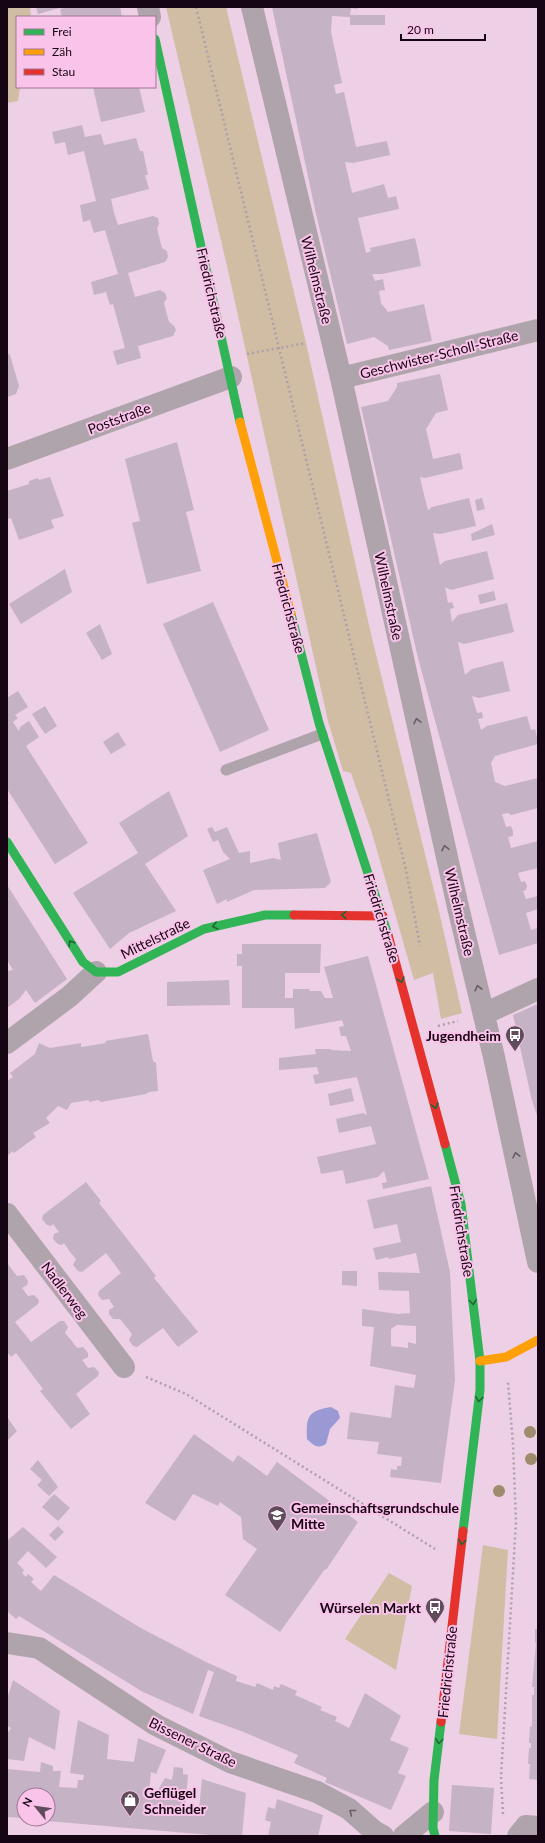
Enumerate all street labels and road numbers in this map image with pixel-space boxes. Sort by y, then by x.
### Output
street label: Wilhelmstraße [298,234,336,326]
street label: Friedrichstraße [193,246,231,340]
street label: Geschwister-Scholl-Straße [358,326,520,382]
street label: Poststraße [85,399,153,437]
street label: Wilhelmstraße [371,550,407,642]
street label: Friedrichstraße [269,561,309,655]
street label: Wilhelmstraße [442,866,478,958]
street label: Friedrichstraße [360,871,404,965]
street label: Mittelstraße [118,914,192,962]
street label: Friedrichstraße [446,1184,478,1278]
street label: Nadlerweg [38,1258,92,1322]
street label: Friedrichstraße [434,1625,460,1719]
street label: Bissener Straße [147,1714,239,1770]

